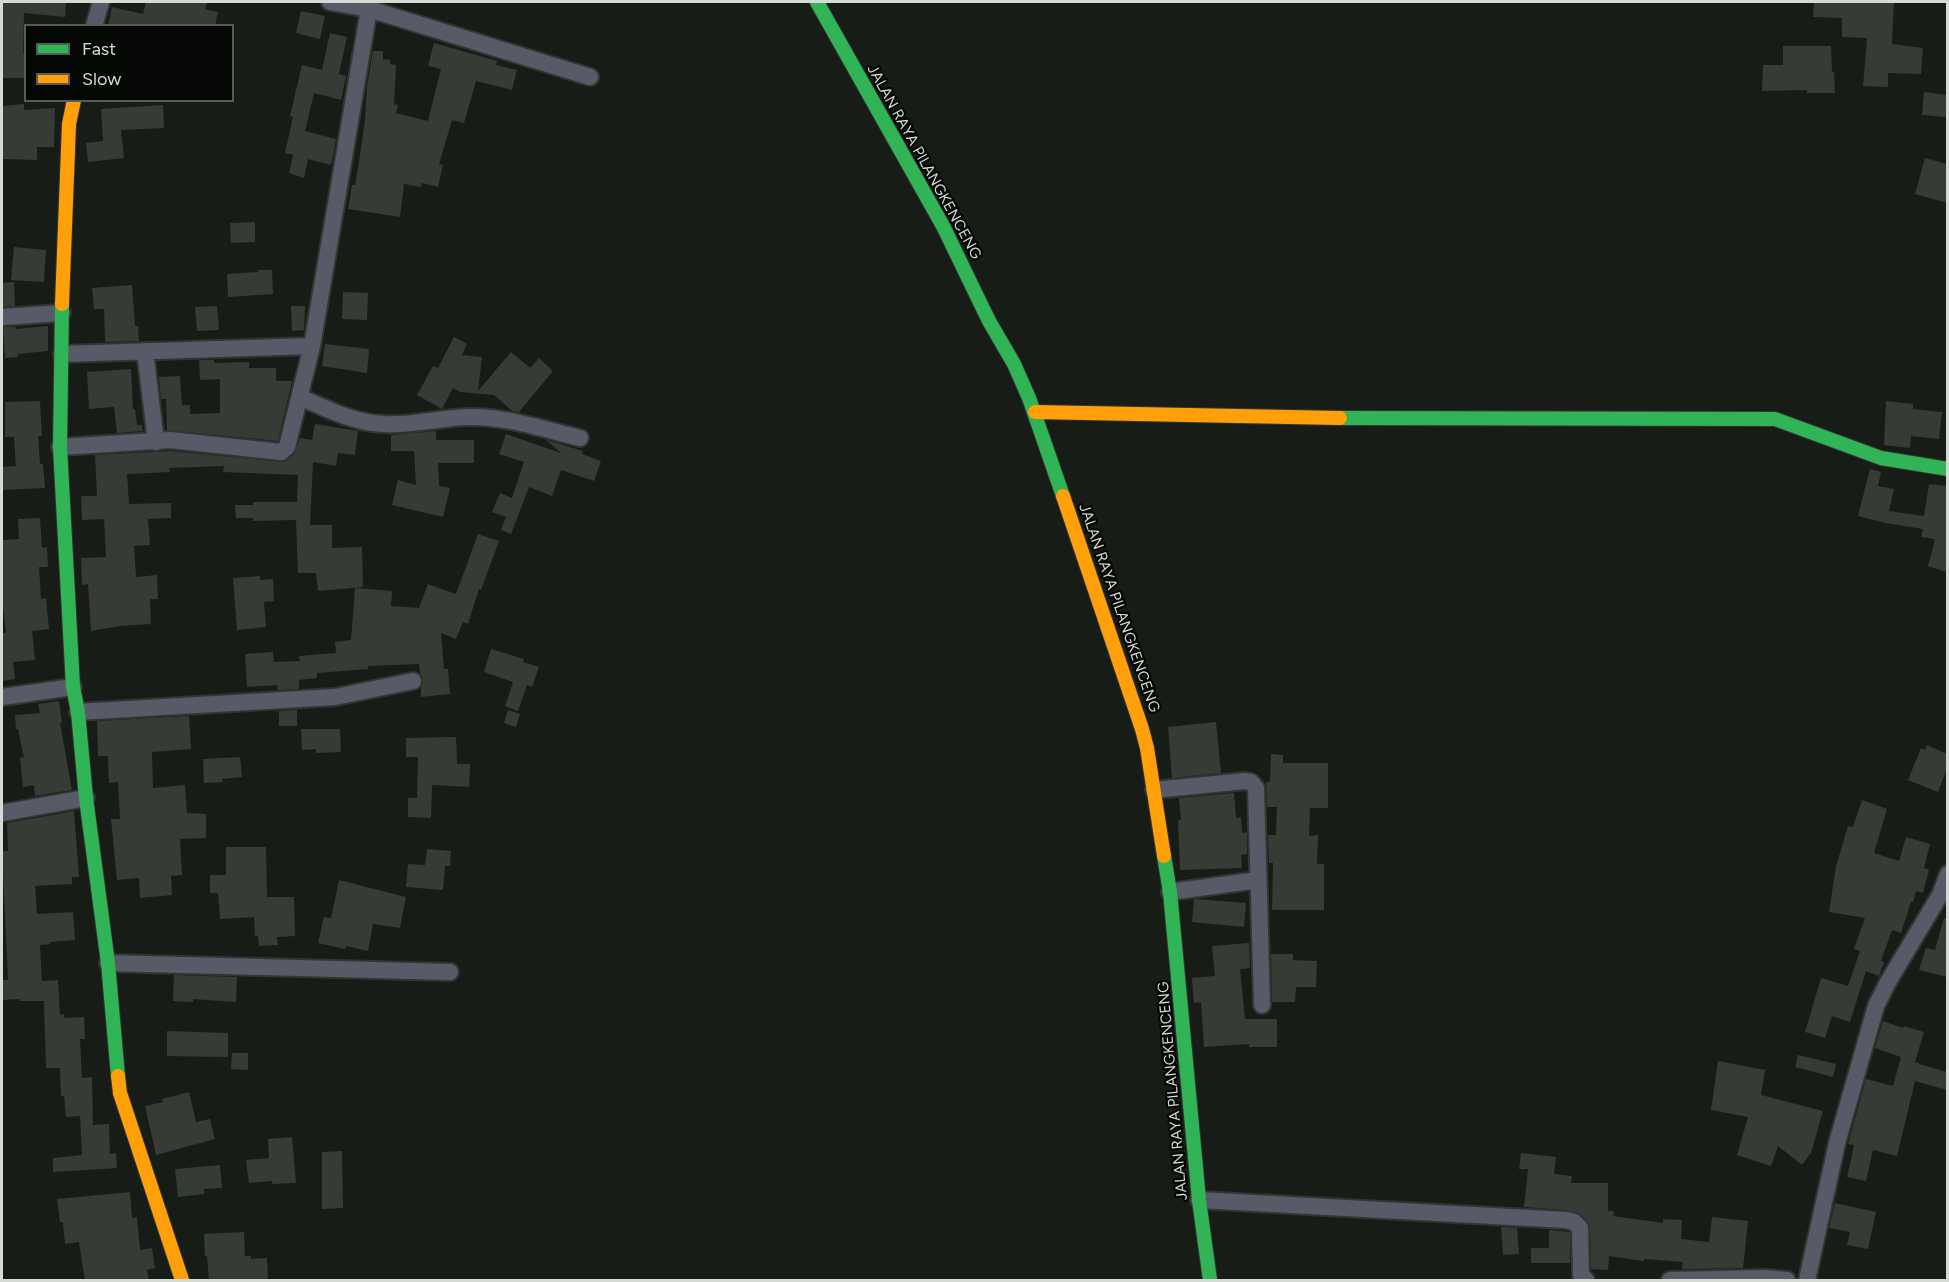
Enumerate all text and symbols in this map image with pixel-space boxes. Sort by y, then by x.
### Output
legend [24,24,234,102]
text: Fast [82,38,116,60]
street label: JALAN RAYA PILANGKENCENG [863,62,985,262]
text: Slow [82,68,121,90]
street label: JALAN RAYA PILANGKENCENG [1075,501,1163,715]
street label: JALAN RAYA PILANGKENCENG [1154,981,1192,1201]

